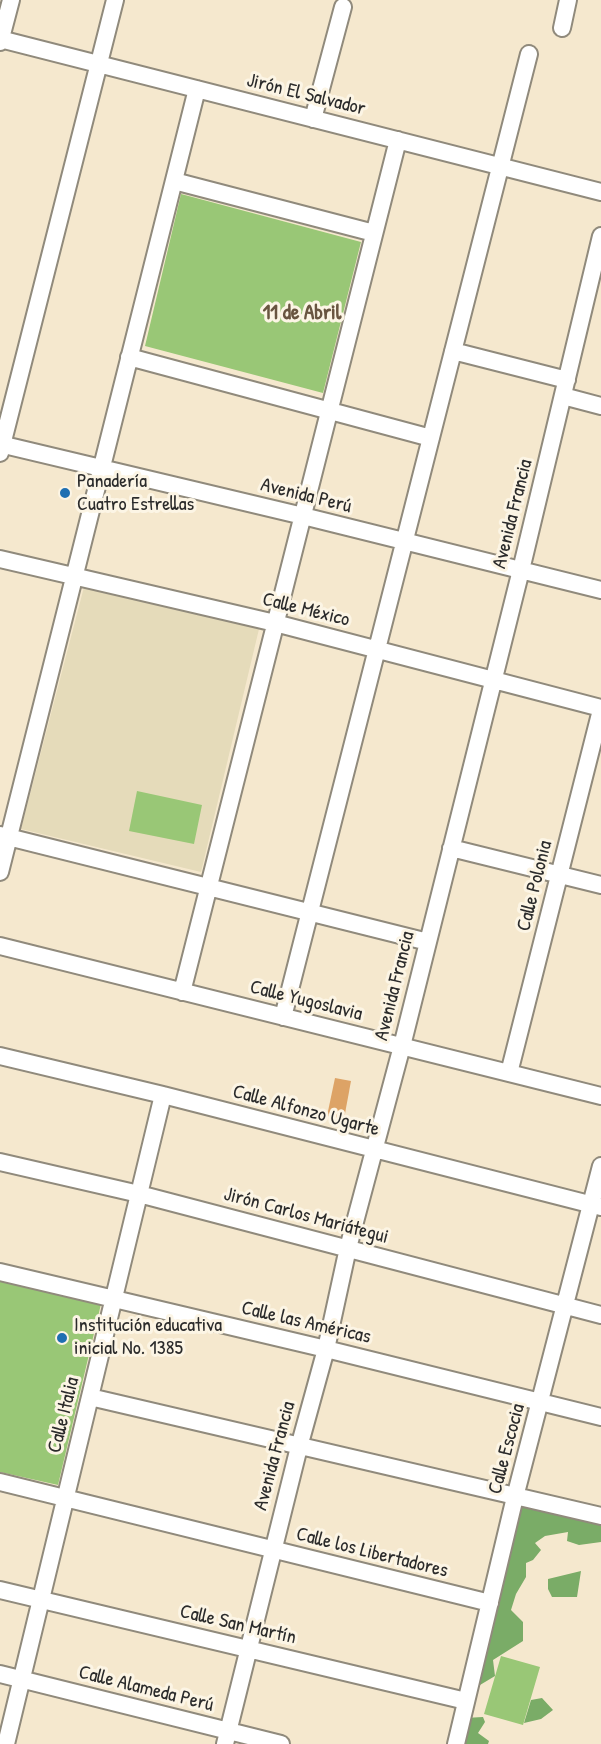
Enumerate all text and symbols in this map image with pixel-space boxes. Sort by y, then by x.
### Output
street label: Jirón El Salvador [244,69,368,121]
district label: 11 de Abril [263,300,341,326]
street label: Avenida Francia [488,457,538,571]
place label: Panadería Cuatro Estrellas [77,470,194,517]
street label: Avenida Perú [258,473,354,519]
marker: Panadería Cuatro Estrellas [58,486,72,500]
street label: Calle México [260,588,352,632]
street label: Calle Polonia [512,838,558,934]
street label: Avenida Francia [370,929,420,1043]
street label: Calle Yugoslavia [247,975,365,1027]
street label: Calle Alfonzo Ugarte [230,1080,382,1142]
street label: Jirón Carlos Mariátegui [221,1182,391,1250]
street label: Calle las Américas [239,1296,373,1350]
place label: Institución educativa inicial No. 1385 [74,1314,222,1361]
marker: Institución educativa inicial No. 1385 [55,1331,69,1345]
street label: Calle Italia [43,1375,85,1455]
street label: Avenida Francia [249,1399,301,1513]
street label: Calle Escocia [483,1401,531,1497]
street label: Calle los Libertadores [294,1523,450,1583]
street label: Calle San Martín [178,1600,298,1650]
street label: Calle Alameda Perú [76,1661,216,1717]

